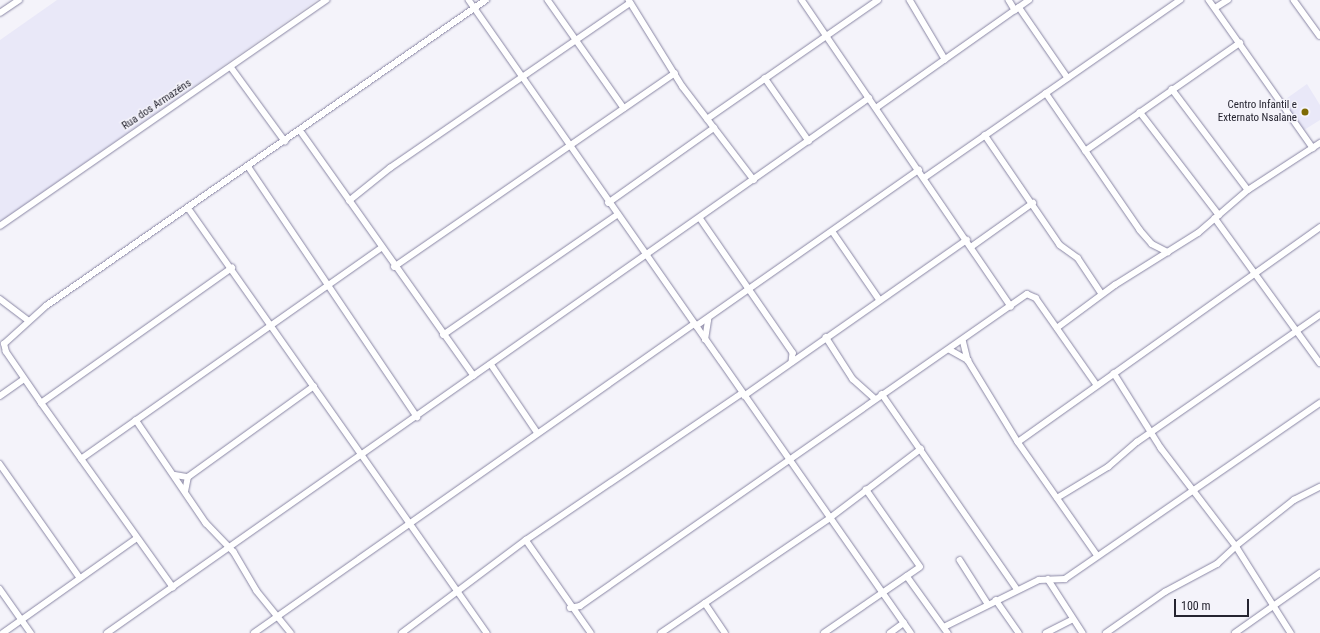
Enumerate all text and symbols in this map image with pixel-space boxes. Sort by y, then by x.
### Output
street label: Rua dos Armazéns [120,77,194,133]
place label: Centro Infantil e Externato Nsalane [1218,99,1297,125]
marker: Centro Infantil e Externato Nsalane [1300,107,1310,117]
scale bar [1176,591,1251,617]
text: 100 m [1181,599,1211,613]

